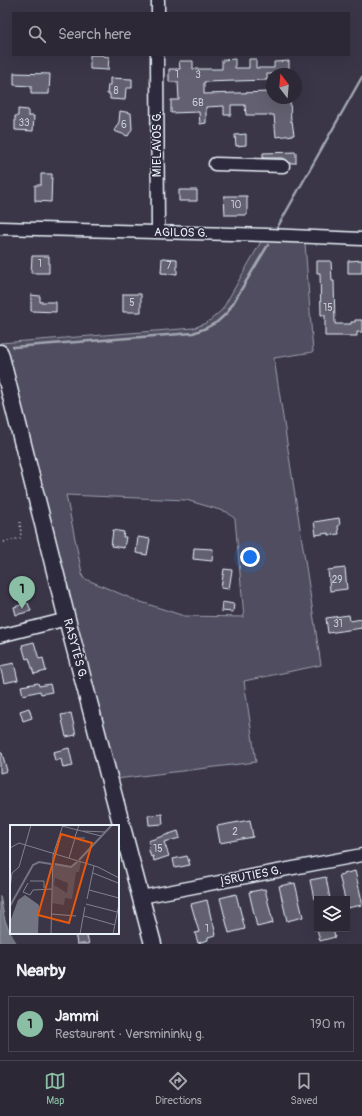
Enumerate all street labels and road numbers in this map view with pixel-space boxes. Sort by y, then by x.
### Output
street label: MIELAVOS G. [150,111,165,177]
street label: AGILOS G. [154,225,208,241]
street label: RASYTĖS G. [60,617,91,681]
street label: ĮSRUTIES G. [219,863,283,889]

